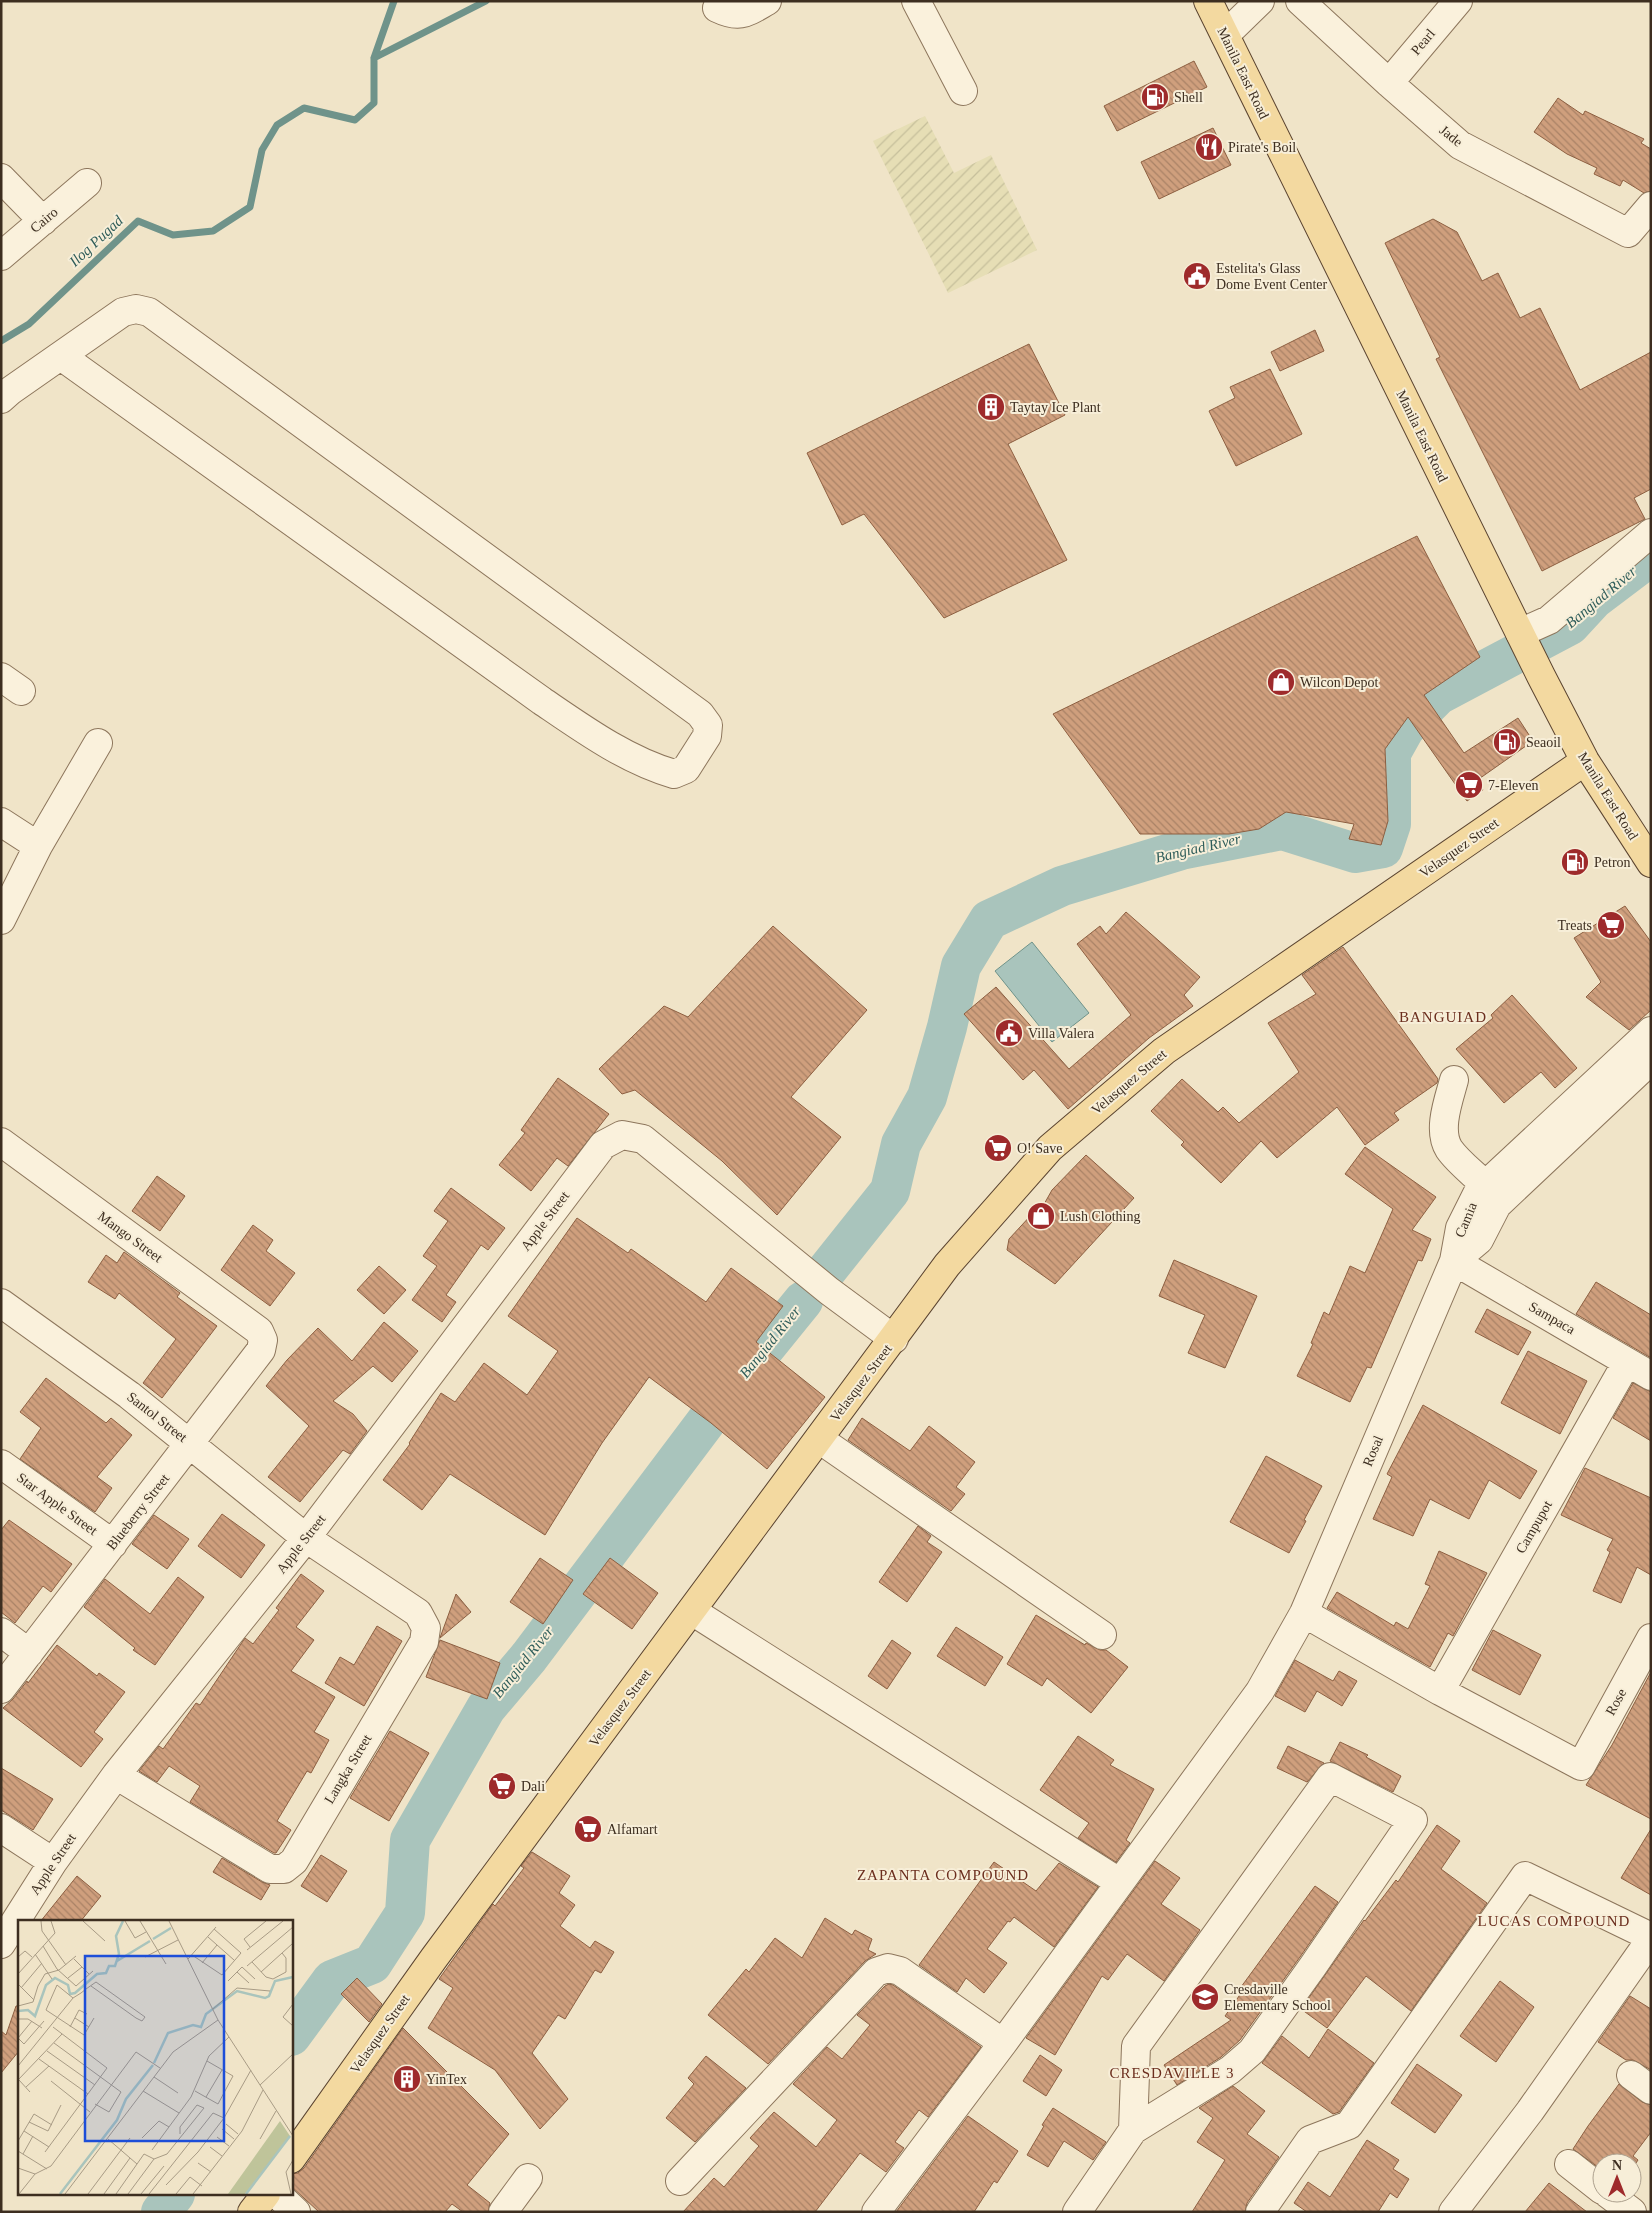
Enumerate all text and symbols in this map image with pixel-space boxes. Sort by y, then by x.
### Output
street label: Manila East Road [1214,25,1272,121]
street label: Pearl [1408,26,1438,58]
fuel station icon: Shell [1140,82,1170,112]
place label: Shell [1174,90,1203,105]
street label: Jade [1437,122,1465,150]
restaurant icon: Pirate's Boil [1194,132,1224,162]
place label: Pirate's Boil [1228,140,1296,155]
street label: Cairo [27,204,61,236]
water label: Ilog Pugad [65,212,126,270]
public building icon: Estelita's Glass Dome Event Center [1182,261,1212,291]
place label: Estelita's Glass Dome Event Center [1216,261,1328,292]
street label: Manila East Road [1393,388,1451,484]
building icon: Taytay Ice Plant [976,392,1006,422]
place label: Taytay Ice Plant [1010,400,1101,415]
water label: Bangiad River [1563,563,1640,631]
shop icon: Wilcon Depot [1266,667,1296,697]
place label: Wilcon Depot [1300,675,1378,690]
fuel station icon: Seaoil [1492,727,1522,757]
place label: Seaoil [1526,735,1561,750]
street label: Manila East Road [1575,749,1641,843]
supermarket icon: 7-Eleven [1454,770,1484,800]
place label: 7-Eleven [1488,778,1539,793]
street label: Velasquez Street [1417,815,1501,881]
water label: Bangiad River [1154,830,1242,866]
fuel station icon: Petron [1560,847,1590,877]
place label: Petron [1594,855,1631,870]
supermarket icon: Treats [1596,910,1626,940]
place label: Treats [1558,918,1592,933]
district label: BANGUIAD [1399,1009,1487,1025]
public building icon: Villa Valera [994,1018,1024,1048]
place label: Villa Valera [1028,1026,1095,1041]
street label: Velasquez Street [1089,1046,1169,1118]
supermarket icon: O! Save [983,1133,1013,1163]
place label: O! Save [1017,1141,1063,1156]
street label: Apple Street [518,1188,572,1254]
street label: Camia [1452,1200,1480,1240]
shop icon: Lush Clothing [1026,1201,1056,1231]
street label: Mango Street [95,1209,165,1265]
place label: Lush Clothing [1060,1209,1141,1224]
street label: Sampaca [1526,1299,1578,1338]
water label: Bangiad River [736,1303,804,1381]
street label: Velasquez Street [827,1341,895,1425]
street label: Santol Street [124,1389,190,1445]
street label: Rosal [1360,1433,1386,1469]
street label: Star Apple Street [14,1470,100,1538]
street label: Blueberry Street [104,1471,172,1553]
street label: Campupot [1513,1498,1555,1556]
street label: Apple Street [273,1512,329,1576]
water label: Bangiad River [489,1623,557,1701]
street label: Velasquez Street [586,1666,654,1750]
street label: Rose [1603,1686,1629,1718]
street label: Langka Street [321,1732,375,1806]
supermarket icon: Dali [487,1771,517,1801]
place label: Dali [521,1779,545,1794]
supermarket icon: Alfamart [573,1814,603,1844]
place label: Alfamart [607,1822,658,1837]
street label: Apple Street [27,1831,79,1897]
district label: ZAPANTA COMPOUND [857,1867,1029,1883]
district label: LUCAS COMPOUND [1478,1913,1630,1929]
inset map [18,1920,292,2196]
school or university icon: Cresdaville Elementary School [1190,1982,1220,2012]
place label: Cresdaville Elementary School [1224,1982,1331,2013]
street label: Velasquez Street [347,1992,413,2076]
building icon: YinTex [392,2064,422,2094]
district label: CRESDAVILLE 3 [1110,2065,1234,2081]
place label: YinTex [426,2072,467,2087]
north arrow [1592,2153,1642,2203]
text: N [1612,2158,1622,2173]

